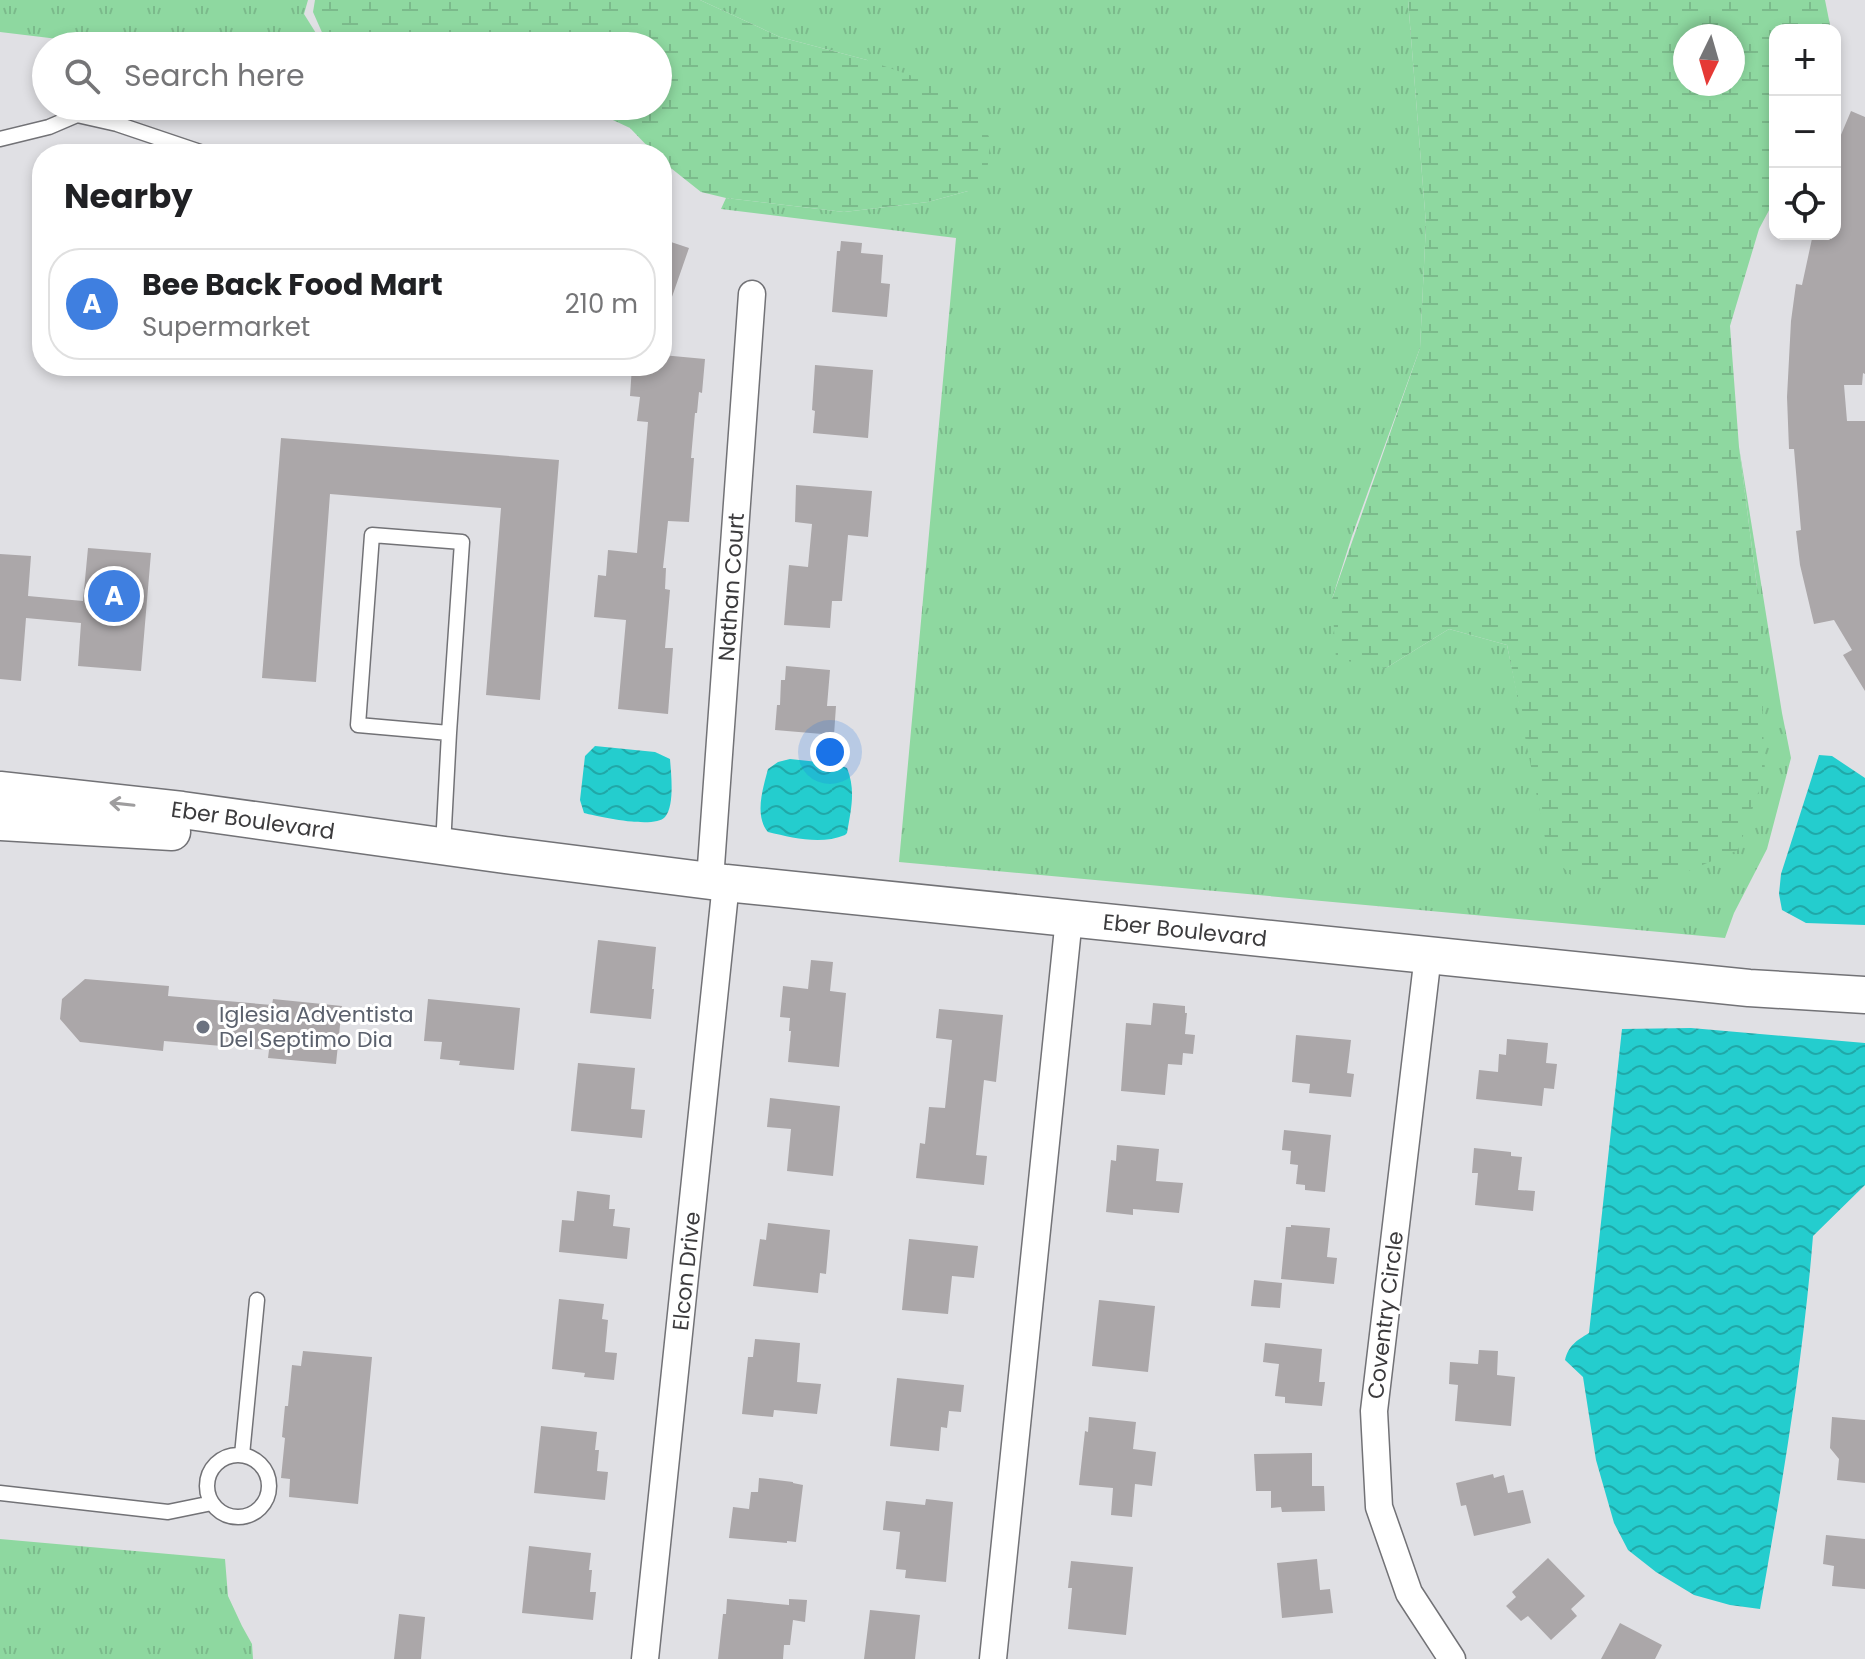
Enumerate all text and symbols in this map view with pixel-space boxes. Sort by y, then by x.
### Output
north arrow [1673,24,1745,96]
map controls [1769,24,1841,240]
button: + [1769,24,1841,96]
search box [32,32,672,120]
icon: search [60,54,104,98]
text: Search here [124,54,305,97]
button: − [1769,96,1841,168]
button: locate [1769,168,1841,240]
text: Nearby [64,172,193,220]
text: Bee Back Food Mart [142,263,443,306]
text: A [82,286,102,322]
text: 210 m [565,286,638,322]
text: Supermarket [142,309,310,345]
street label: Nathan Court [711,512,752,662]
pin: A [88,566,140,626]
your location [810,732,850,772]
street label: Eber Boulevard [169,794,337,847]
one-way arrow [110,796,136,811]
street label: Eber Boulevard [1101,906,1269,955]
place label: Iglesia Adventista Del Septimo Dia [219,999,414,1055]
marker: Iglesia Adventista Del Septimo Dia [194,1018,212,1036]
street label: Elcon Drive [665,1210,708,1332]
street label: Coventry Circle [1360,1229,1411,1401]

